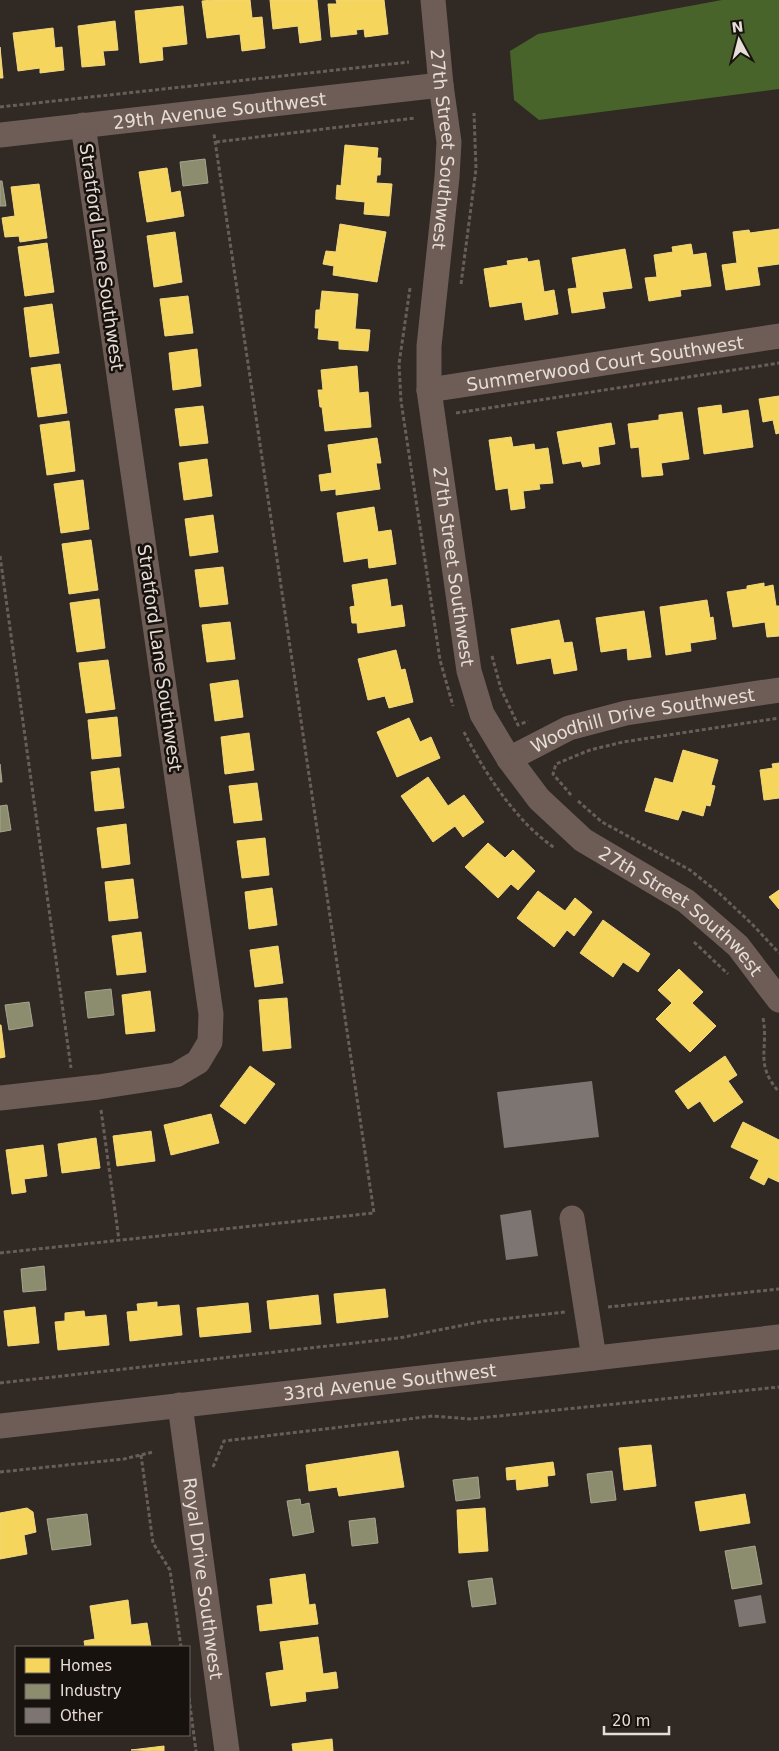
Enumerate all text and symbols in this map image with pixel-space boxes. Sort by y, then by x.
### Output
north arrow [714,15,764,65]
text: N [731,18,744,36]
street label: 27th Street Southwest [427,48,460,251]
street label: 29th Avenue Southwest [112,88,327,133]
street label: Stratford Lane Southwest [76,142,128,372]
street label: Summerwood Court Southwest [465,331,745,395]
street label: 27th Street Southwest [429,465,479,668]
street label: Stratford Lane Southwest [134,543,186,773]
street label: Woodhill Drive Southwest [527,683,756,757]
street label: 27th Street Southwest [595,841,767,980]
street label: 33rd Avenue Southwest [282,1359,497,1404]
street label: Royal Drive Southwest [179,1476,228,1681]
legend [15,1646,190,1736]
text: Homes [60,1657,112,1675]
text: Industry [60,1682,122,1700]
scale bar [604,1704,669,1736]
text: Other [60,1707,103,1725]
text: 20 m [612,1712,650,1730]

